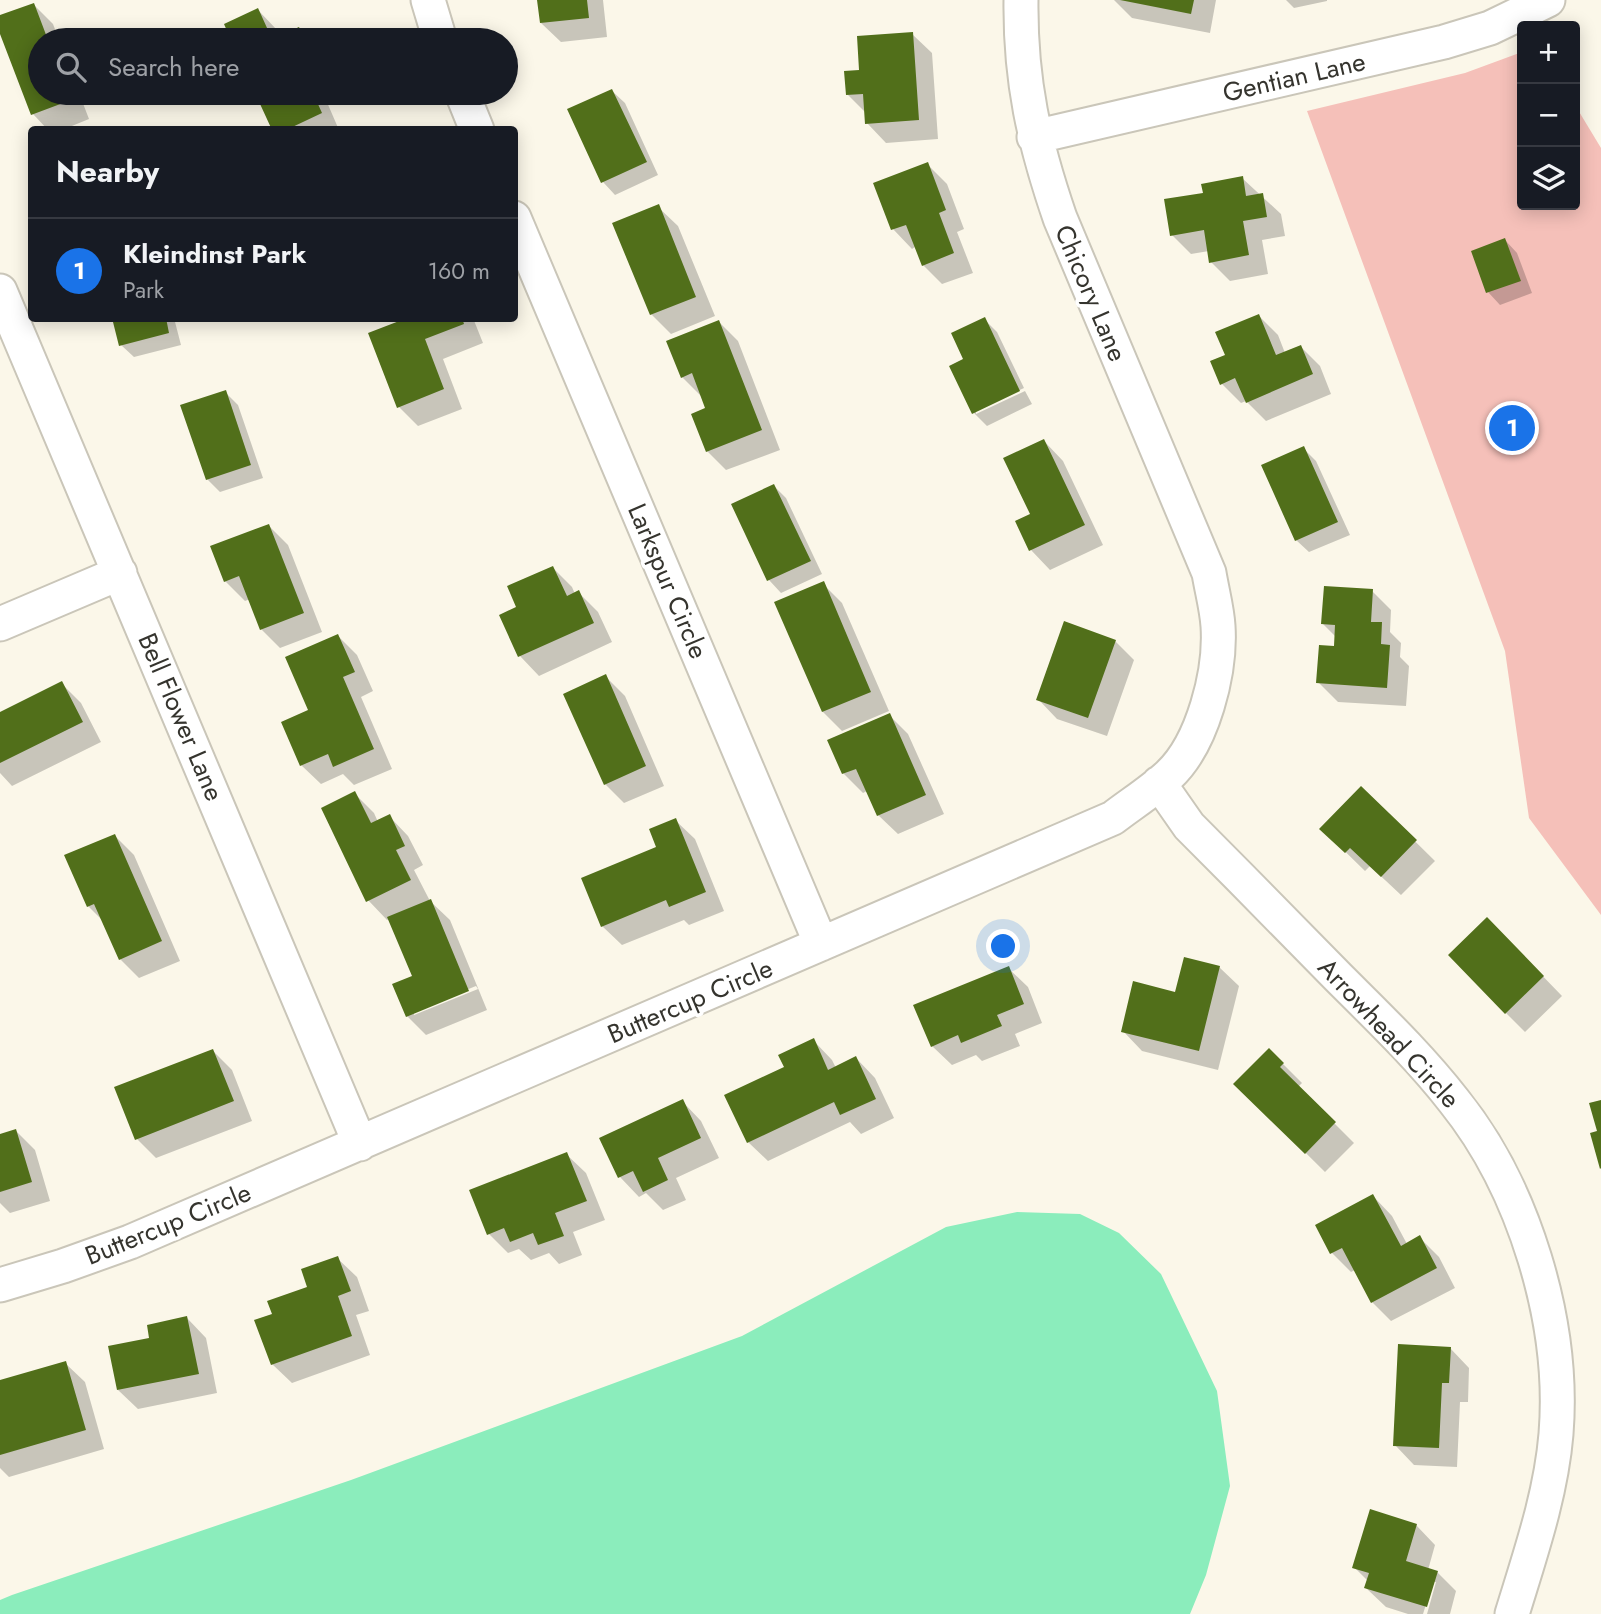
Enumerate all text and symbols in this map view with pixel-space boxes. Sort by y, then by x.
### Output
map controls [1517,21,1580,210]
button: + [1517,21,1580,84]
search box [28,28,518,105]
street label: Gentian Lane [1219,42,1369,112]
icon: search [52,48,90,86]
text: Search here [108,48,240,86]
button: − [1517,84,1580,147]
button: layers [1517,147,1580,210]
text: Nearby [56,150,159,193]
street label: Chicory Lane [1045,219,1137,367]
text: Kleindinst Park [123,235,306,273]
text: 1 [73,254,85,288]
text: 160 m [428,254,490,288]
text: Park [123,273,164,307]
pin: 1 [1489,402,1535,454]
street label: Larkspur Circle [618,498,718,664]
street label: Bell Flower Lane [129,627,233,807]
your location [986,929,1020,963]
street label: Buttercup Circle [601,949,779,1053]
street label: Arrowhead Circle [1309,949,1469,1117]
street label: Buttercup Circle [79,1173,257,1275]

